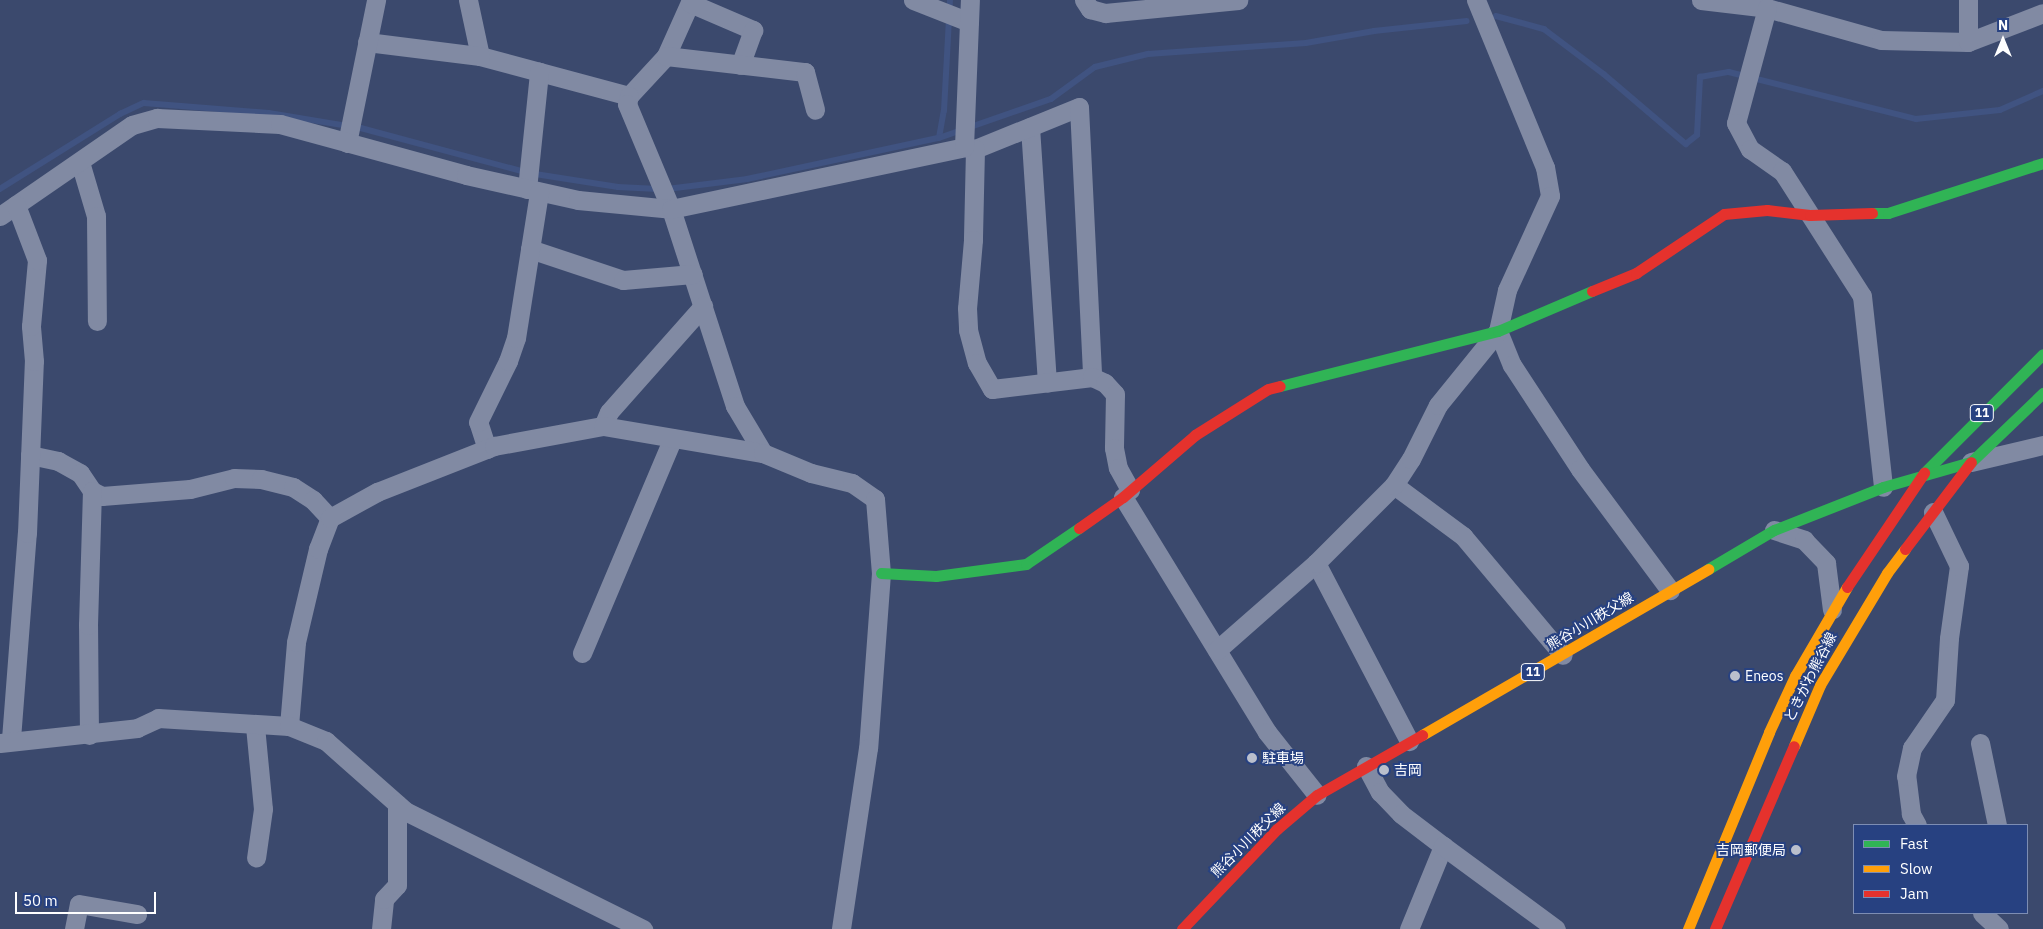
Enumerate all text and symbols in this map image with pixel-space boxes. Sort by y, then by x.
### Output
north arrow [1978,15,2028,65]
text: N [1998,16,2008,34]
road number: 11 [1970,403,1994,422]
street label: 熊谷小川秩父線 [1544,589,1636,653]
street label: ときがわ熊谷線 [1780,630,1840,724]
road number: 11 [1520,662,1546,682]
place label: Eneos [1745,668,1783,684]
marker: Eneos [1729,670,1741,682]
place label: 駐車場 [1262,750,1304,766]
marker: 駐車場 [1246,752,1258,764]
place label: 吉岡 [1394,762,1422,778]
marker: 吉岡 [1378,764,1390,776]
street label: 熊谷小川秩父線 [1207,799,1289,881]
legend [1853,824,2028,914]
text: Fast [1900,834,1928,853]
place label: 吉岡郵便局 [1716,842,1786,858]
marker: 吉岡郵便局 [1790,844,1802,856]
text: Slow [1900,859,1933,878]
scale bar [18,882,159,914]
text: Jam [1900,884,1929,903]
text: 50 m [23,891,58,910]

